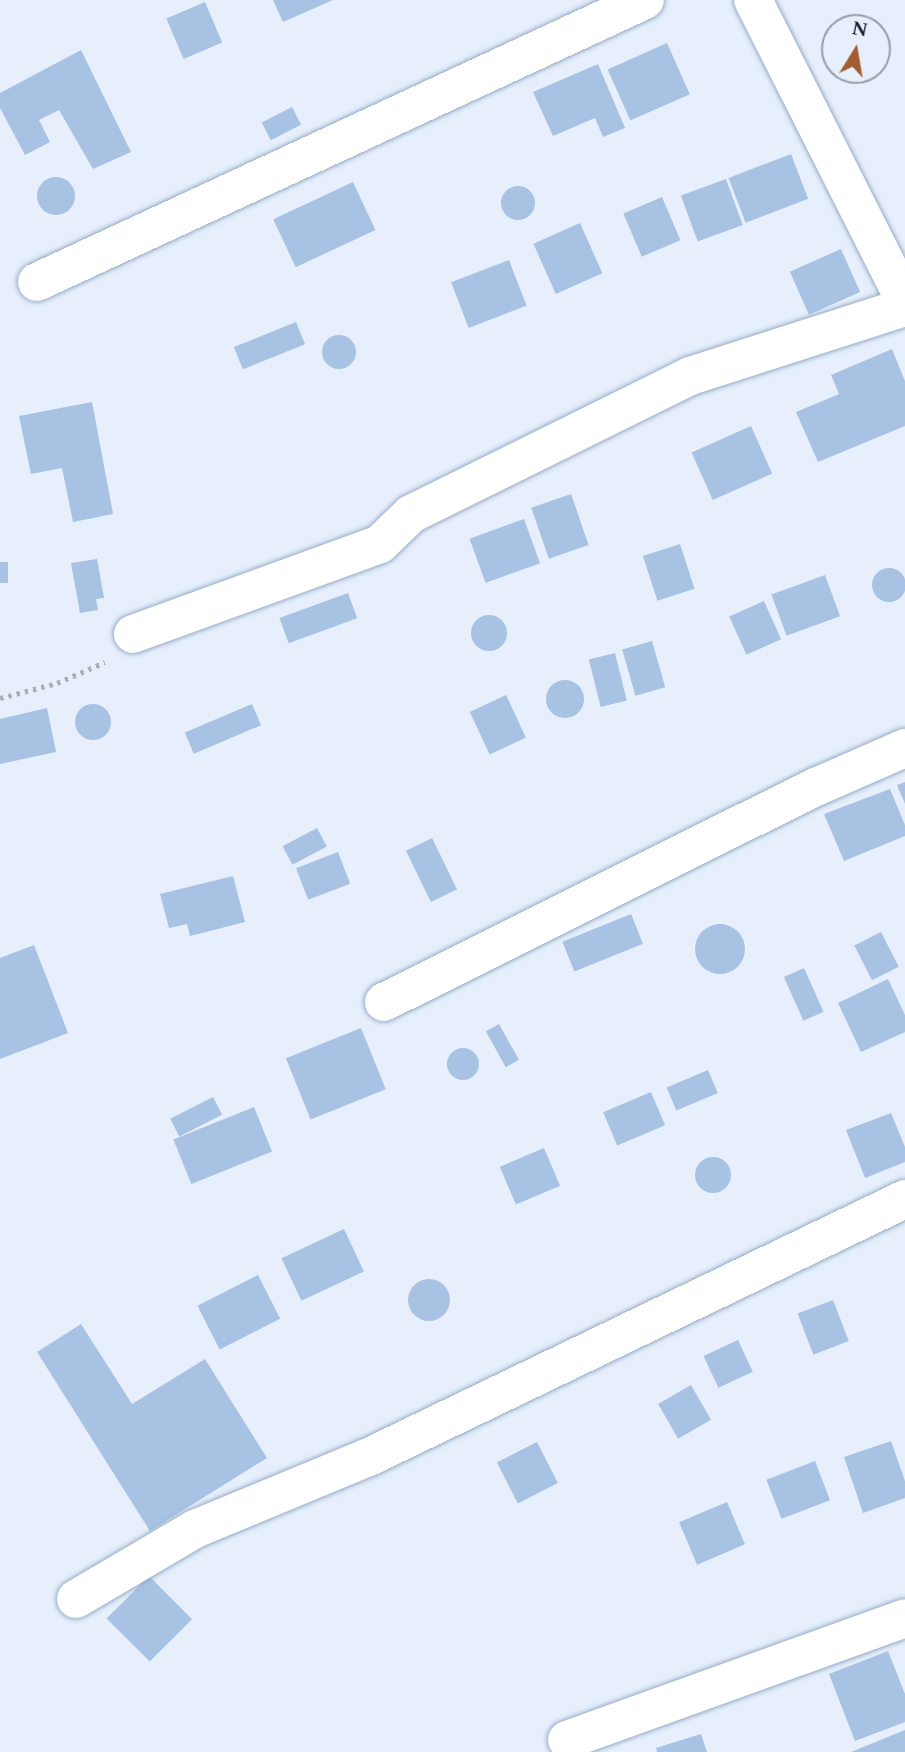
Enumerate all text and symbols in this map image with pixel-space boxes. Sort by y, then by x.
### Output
north arrow [821,14,891,84]
text: N [849,14,870,46]

